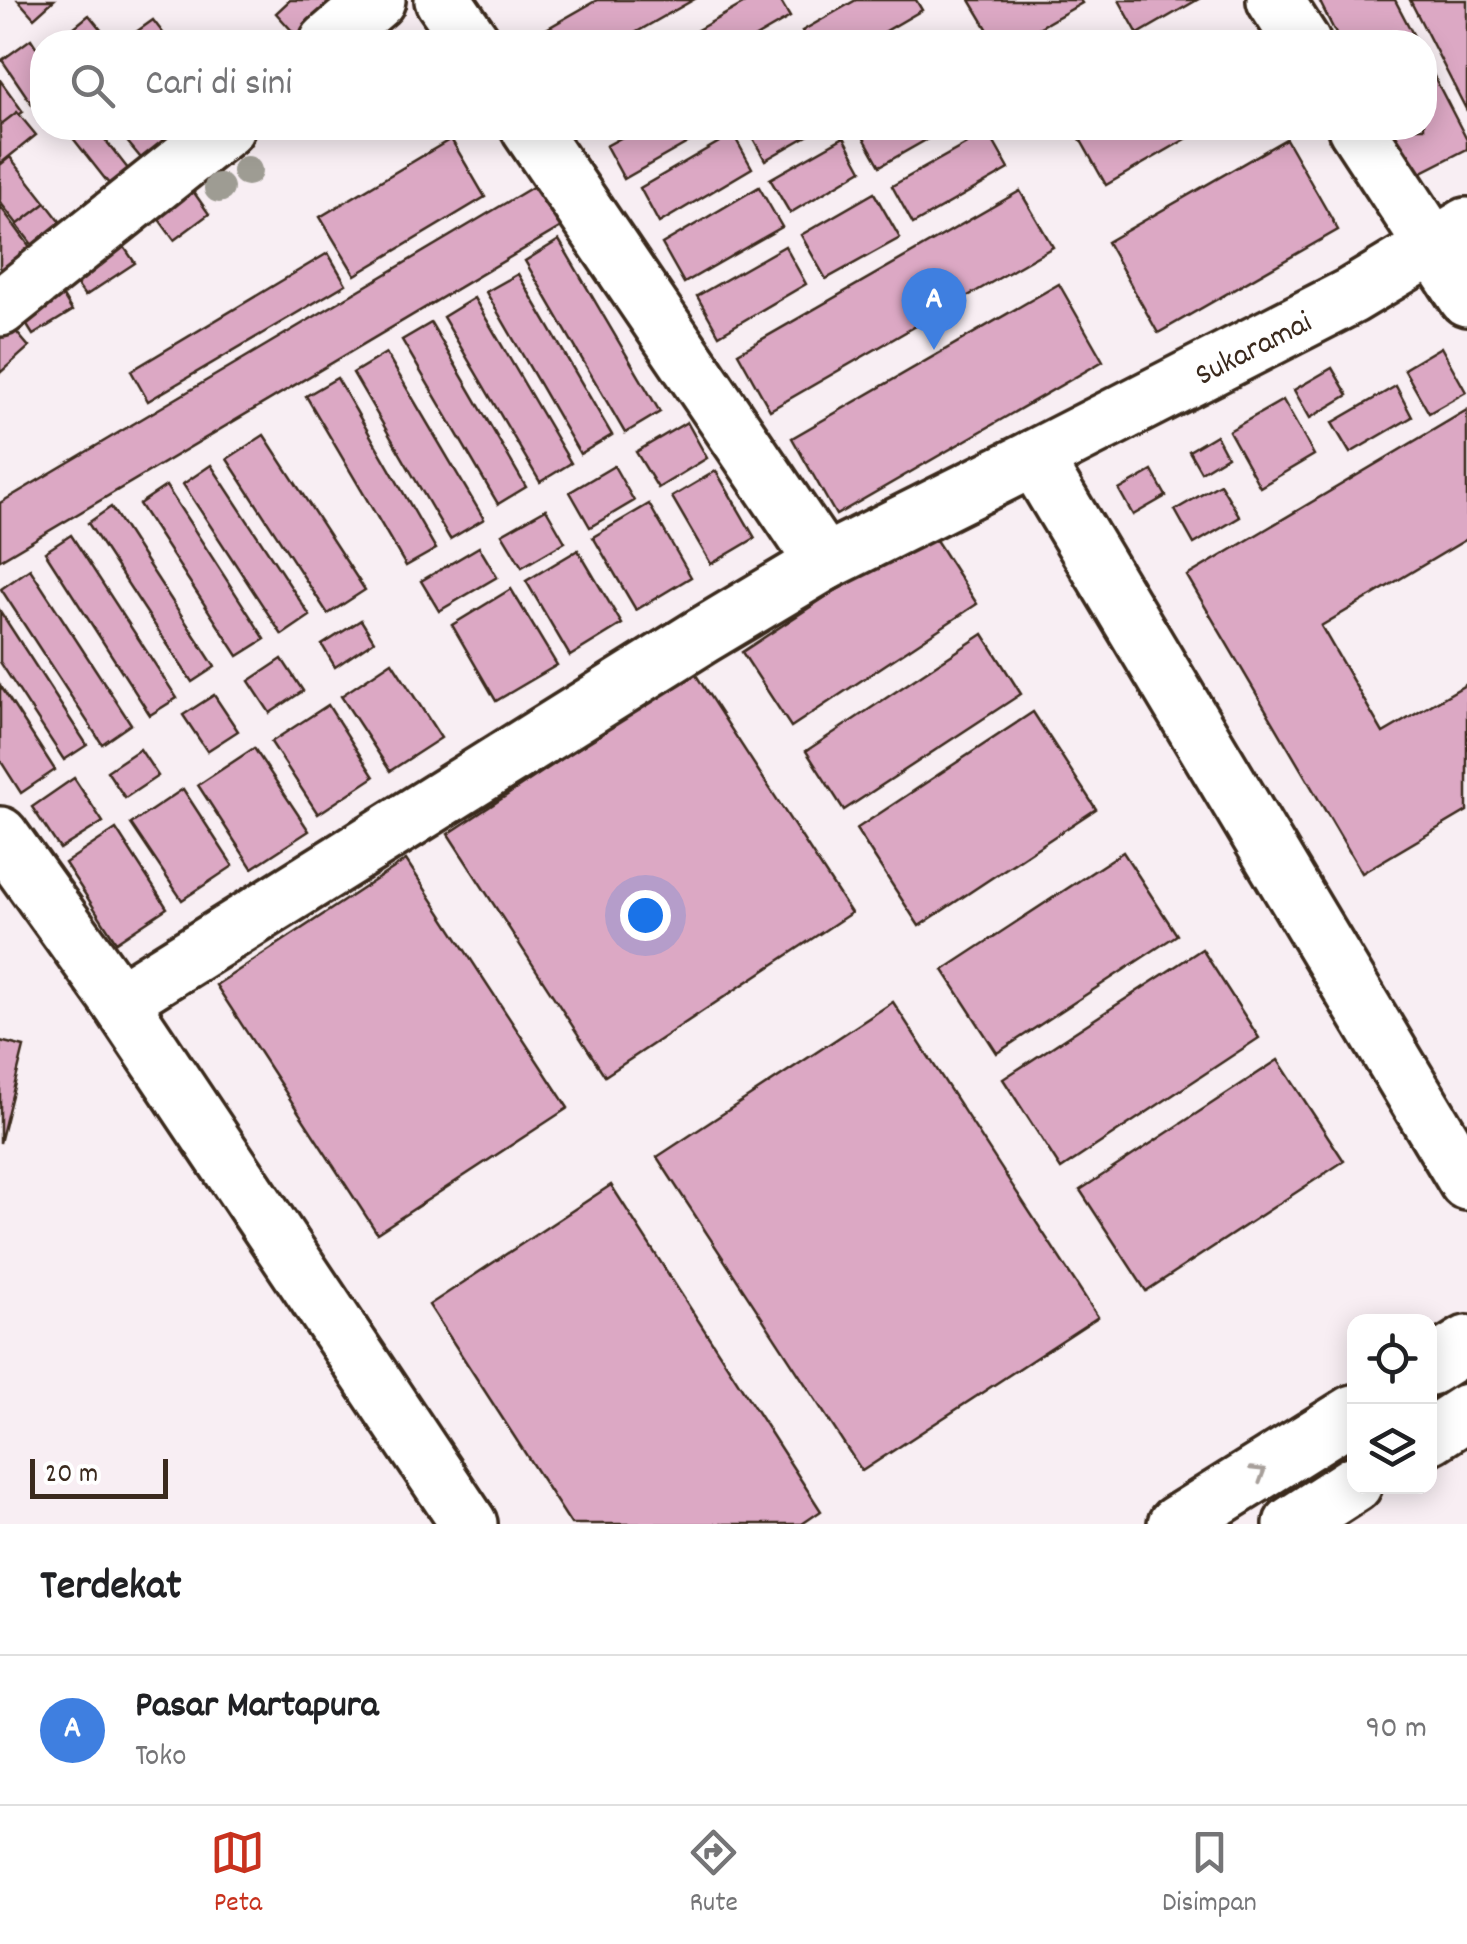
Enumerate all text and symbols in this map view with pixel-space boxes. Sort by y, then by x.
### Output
search box [30,30,1437,140]
icon: search [65,58,120,113]
text: Cari di sini [145,58,292,113]
pin: A [902,268,966,350]
street label: Sukaramai [1188,302,1321,400]
your location [620,890,671,941]
map controls [1347,1314,1437,1494]
button: locate [1347,1314,1437,1404]
button: layers [1347,1404,1437,1494]
scale bar [30,1454,168,1498]
text: 20 m [45,1456,98,1496]
one-way arrow [1248,1466,1266,1485]
text: Terdekat [40,1559,181,1619]
text: Pasar Martapura [135,1680,379,1735]
text: A [64,1707,81,1753]
text: 90 m [1366,1707,1427,1753]
text: Toko [135,1735,187,1781]
tab: Peta [210,1825,265,1925]
tab: Rute [686,1825,741,1925]
tab: Disimpan [1162,1825,1257,1925]

